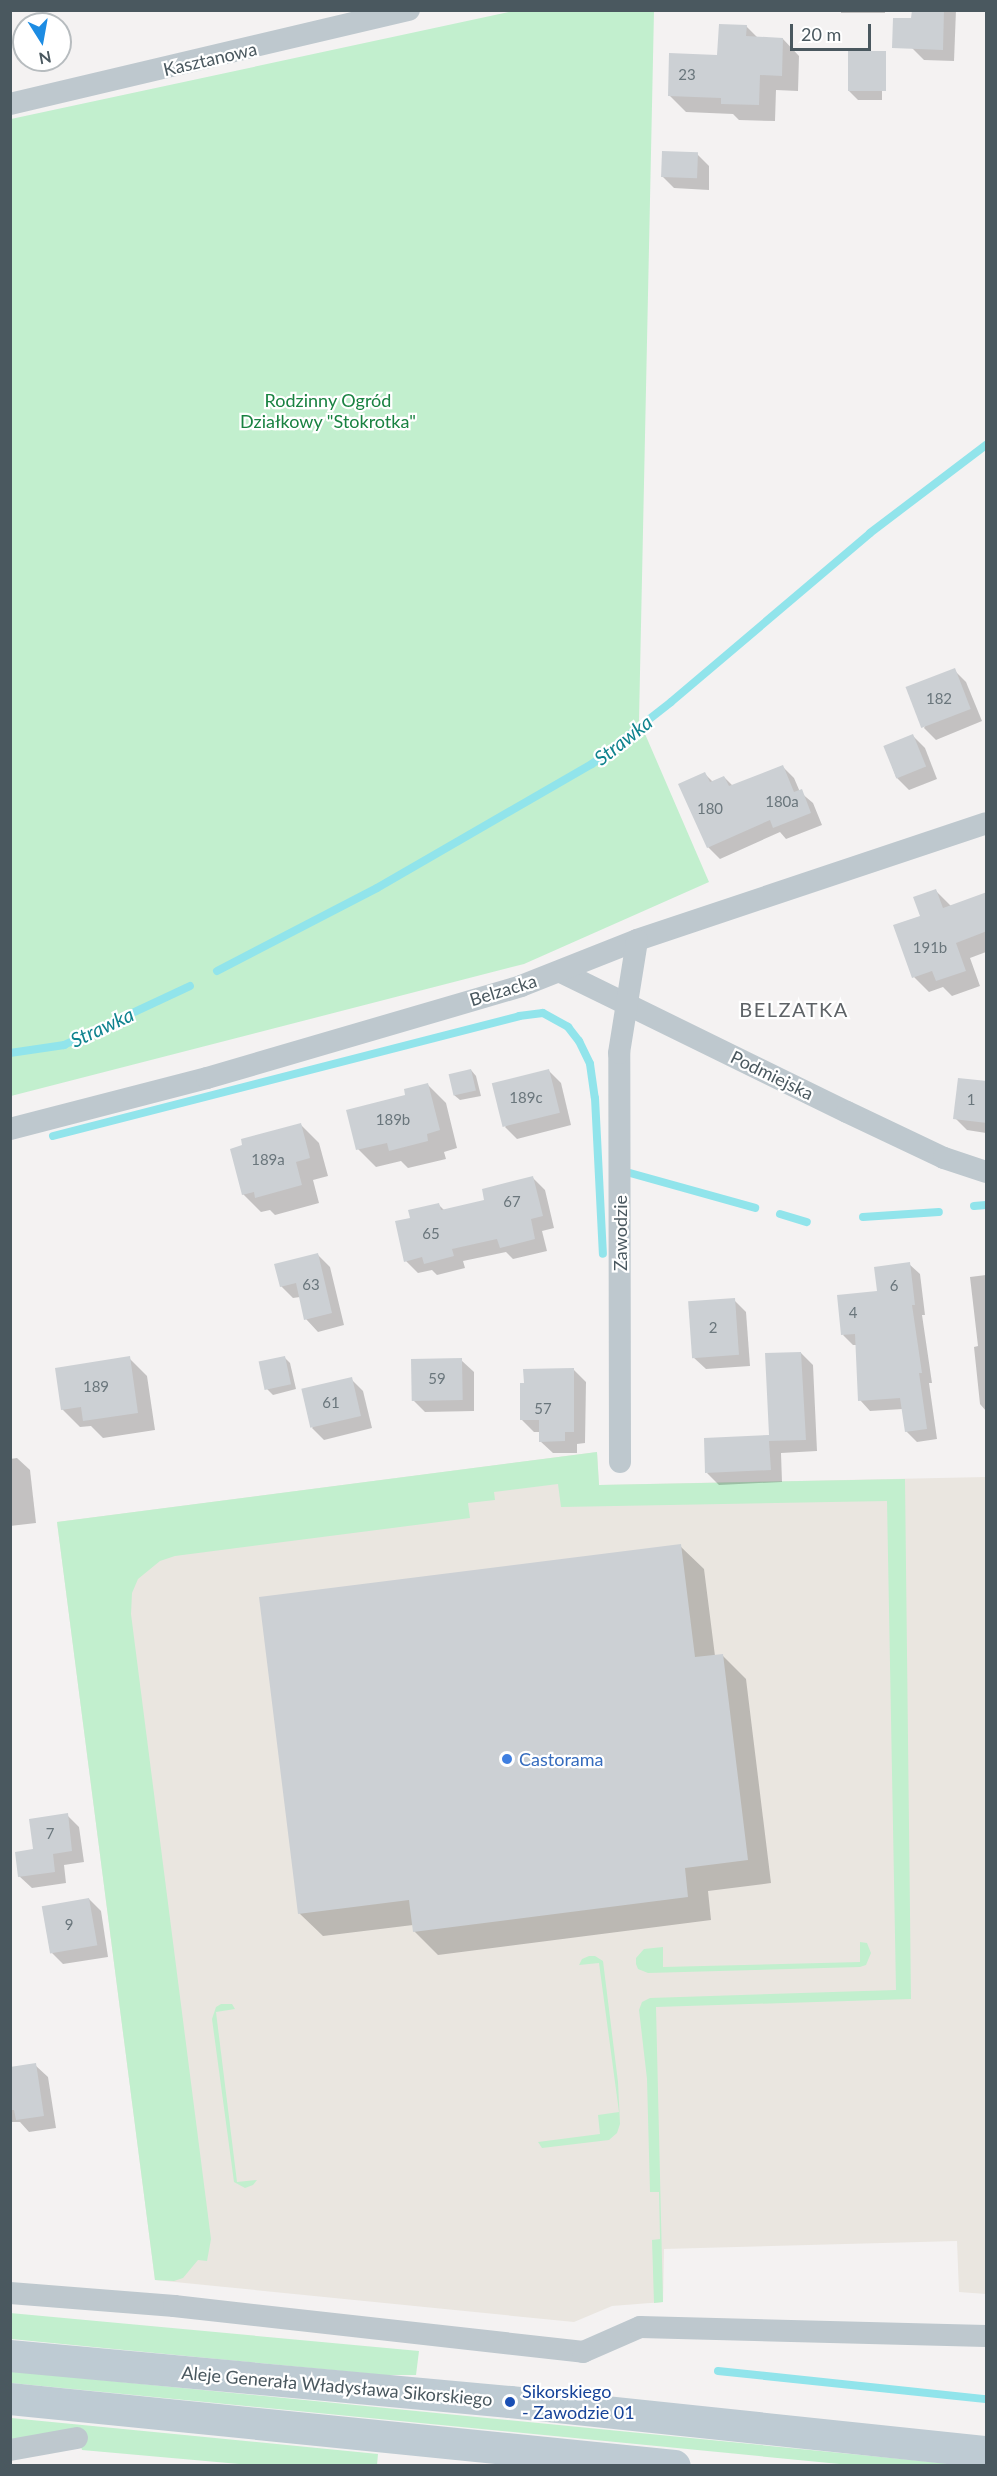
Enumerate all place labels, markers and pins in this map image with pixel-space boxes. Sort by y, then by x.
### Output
place label: Castorama [519,1748,603,1770]
marker: Castorama [500,1752,514,1766]
place label: Sikorskiego - Zawodzie 01 [522,2381,635,2424]
marker: Sikorskiego - Zawodzie 01 [503,2395,517,2409]

